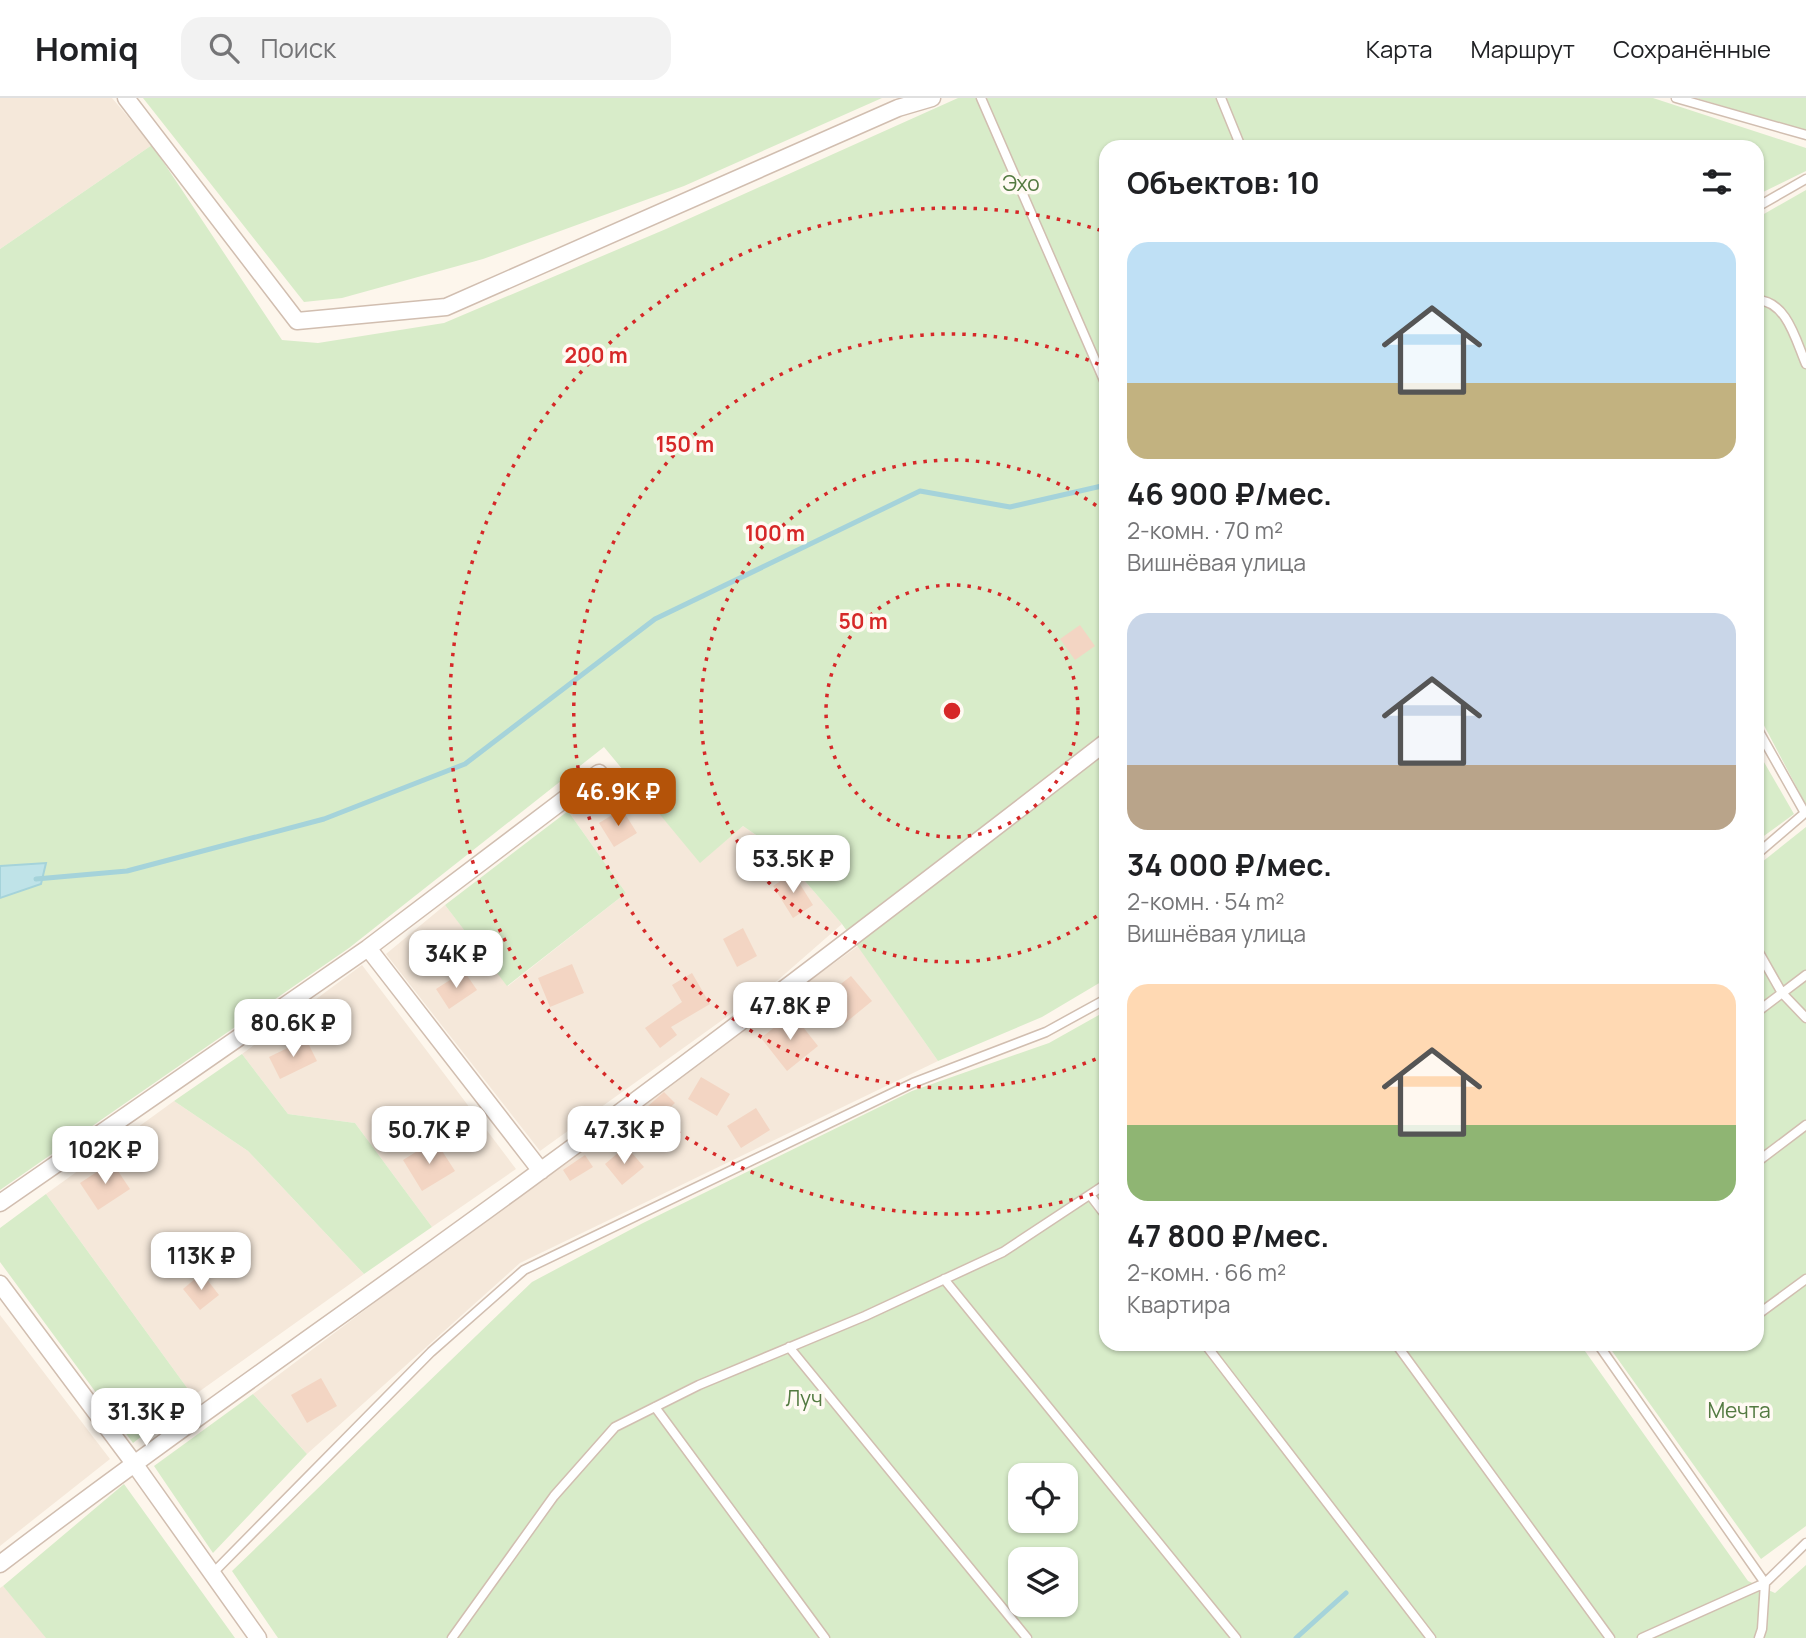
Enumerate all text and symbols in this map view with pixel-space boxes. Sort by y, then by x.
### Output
search box [181,17,671,80]
text: Homiq [35,26,139,71]
icon: search [205,29,243,67]
text: Поиск [261,30,336,66]
text: Карта [1366,32,1433,65]
text: Маршрут [1471,32,1575,65]
text: Сохранённые [1613,32,1771,65]
text: Объектов: 10 [1127,162,1320,203]
icon: filters [1698,163,1736,201]
park label: Эхо [1002,169,1040,197]
icon: home [1369,287,1495,413]
text: 200 m [564,341,628,369]
text: 150 m [656,430,714,458]
text: 46 900 ₽/мес. [1127,473,1332,514]
text: 2-комн. · 70 m² [1127,514,1283,546]
text: 100 m [745,519,805,547]
text: Вишнёвая улица [1127,546,1306,578]
text: 50 m [838,607,888,635]
icon: home [1369,658,1495,784]
centre of rings [940,699,964,723]
pin: 46.9K ₽ [553,768,683,828]
text: 46.9K ₽ [576,775,660,807]
pin: 53.5K ₽ [728,836,858,895]
text: 53.5K ₽ [752,842,834,874]
text: 34 000 ₽/мес. [1127,844,1332,885]
text: 2-комн. · 54 m² [1127,885,1284,917]
text: Вишнёвая улица [1127,917,1306,949]
pin: 34K ₽ [407,930,505,990]
text: 34K ₽ [425,937,487,969]
pin: 47.8K ₽ [725,982,855,1042]
text: 47.8K ₽ [749,989,831,1021]
pin: 80.6K ₽ [228,1000,358,1059]
text: 80.6K ₽ [250,1006,336,1038]
icon: home [1369,1029,1495,1155]
pin: 50.7K ₽ [364,1107,494,1166]
pin: 47.3K ₽ [559,1107,689,1166]
text: 50.7K ₽ [388,1113,470,1145]
text: 47.3K ₽ [583,1113,665,1145]
pin: 102K ₽ [48,1126,162,1186]
text: 102K ₽ [68,1133,142,1165]
text: 47 800 ₽/мес. [1127,1215,1329,1256]
pin: 113K ₽ [144,1232,258,1292]
text: 113K ₽ [167,1239,235,1271]
text: 2-комн. · 66 m² [1127,1256,1286,1288]
text: Квартира [1127,1288,1231,1320]
park label: Луч [785,1384,823,1412]
pin: 31.3K ₽ [81,1388,211,1448]
text: 31.3K ₽ [107,1395,185,1427]
park label: Мечта [1707,1396,1771,1424]
map controls [1008,1463,1078,1617]
button: locate [1008,1463,1078,1533]
button: layers [1008,1547,1078,1617]

